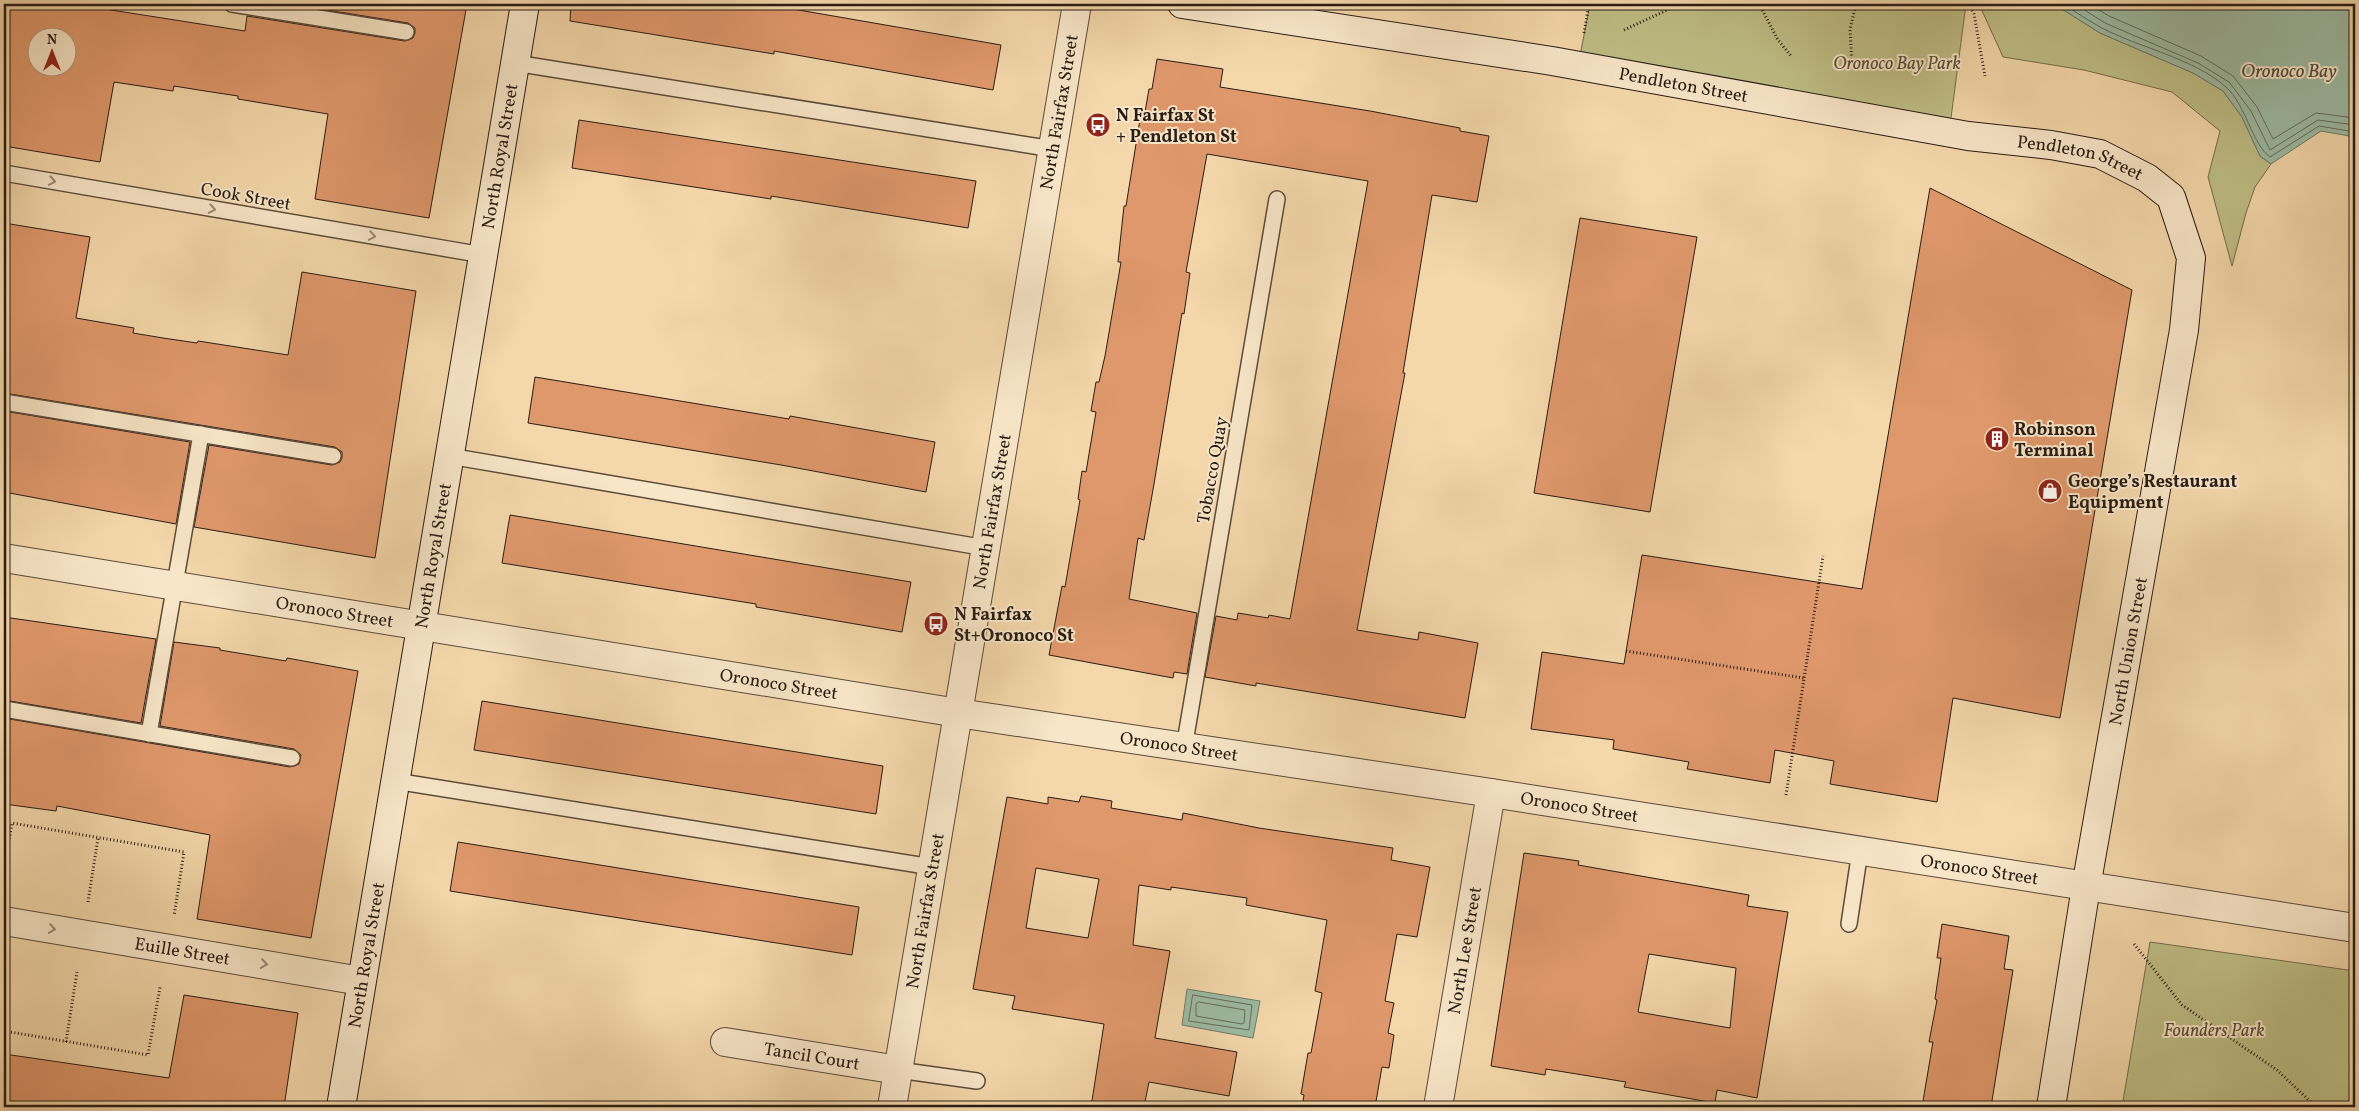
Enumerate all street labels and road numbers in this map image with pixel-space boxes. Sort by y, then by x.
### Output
street label: North Fairfax Street [1035,32,1086,192]
street label: Pendleton Street [1617,62,1750,110]
street label: North Royal Street [477,82,526,231]
street label: Pendleton Street [2016,130,2147,188]
street label: Cook Street [199,177,293,218]
street label: Tobacco Quay [1192,415,1235,526]
street label: North Fairfax Street [968,432,1019,591]
street label: North Royal Street [410,481,459,631]
street label: North Union Street [2104,575,2155,728]
street label: Oronoco Street [274,591,395,635]
street label: Oronoco Street [718,663,839,707]
street label: Oronoco Street [1118,726,1240,769]
street label: Oronoco Street [1518,787,1640,830]
street label: North Fairfax Street [901,831,952,991]
street label: Oronoco Street [1919,849,2040,892]
street label: North Royal Street [343,881,392,1030]
street label: North Lee Street [1443,885,1489,1016]
street label: Euille Street [133,932,232,973]
street label: Tancil Court [762,1037,862,1078]

